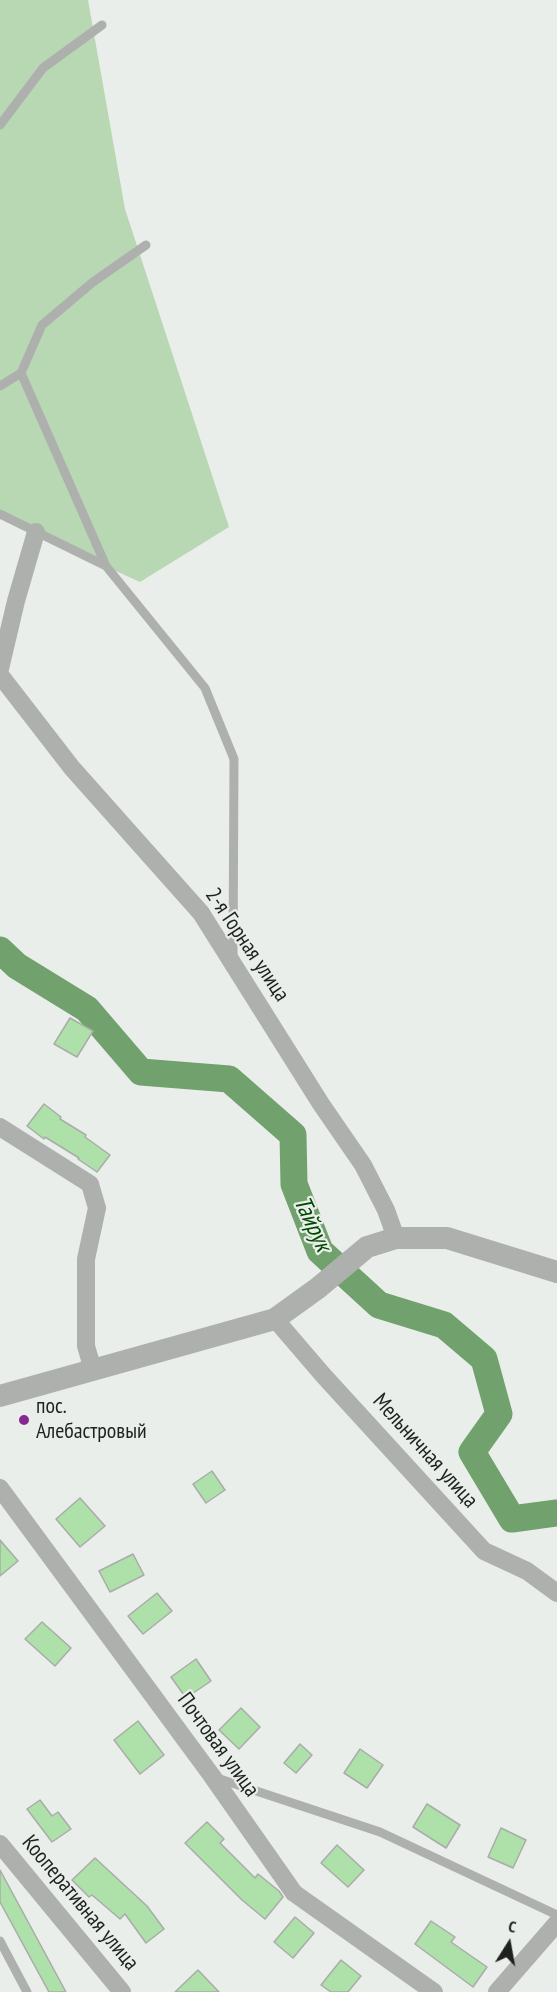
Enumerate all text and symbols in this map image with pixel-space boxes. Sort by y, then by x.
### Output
street label: 2-я Горная улица [199,883,295,1007]
water label: Тайрук [287,1192,337,1256]
street label: Мельничная улица [367,1388,483,1514]
place label: пос. Алебастровый [36,1394,147,1446]
marker: пос. Алебастровый [17,1413,31,1427]
street label: Почтовая улица [171,1688,265,1802]
street label: Кооперативная улица [16,1830,144,1976]
north arrow [479,1914,539,1974]
text: С [507,1916,518,1937]

